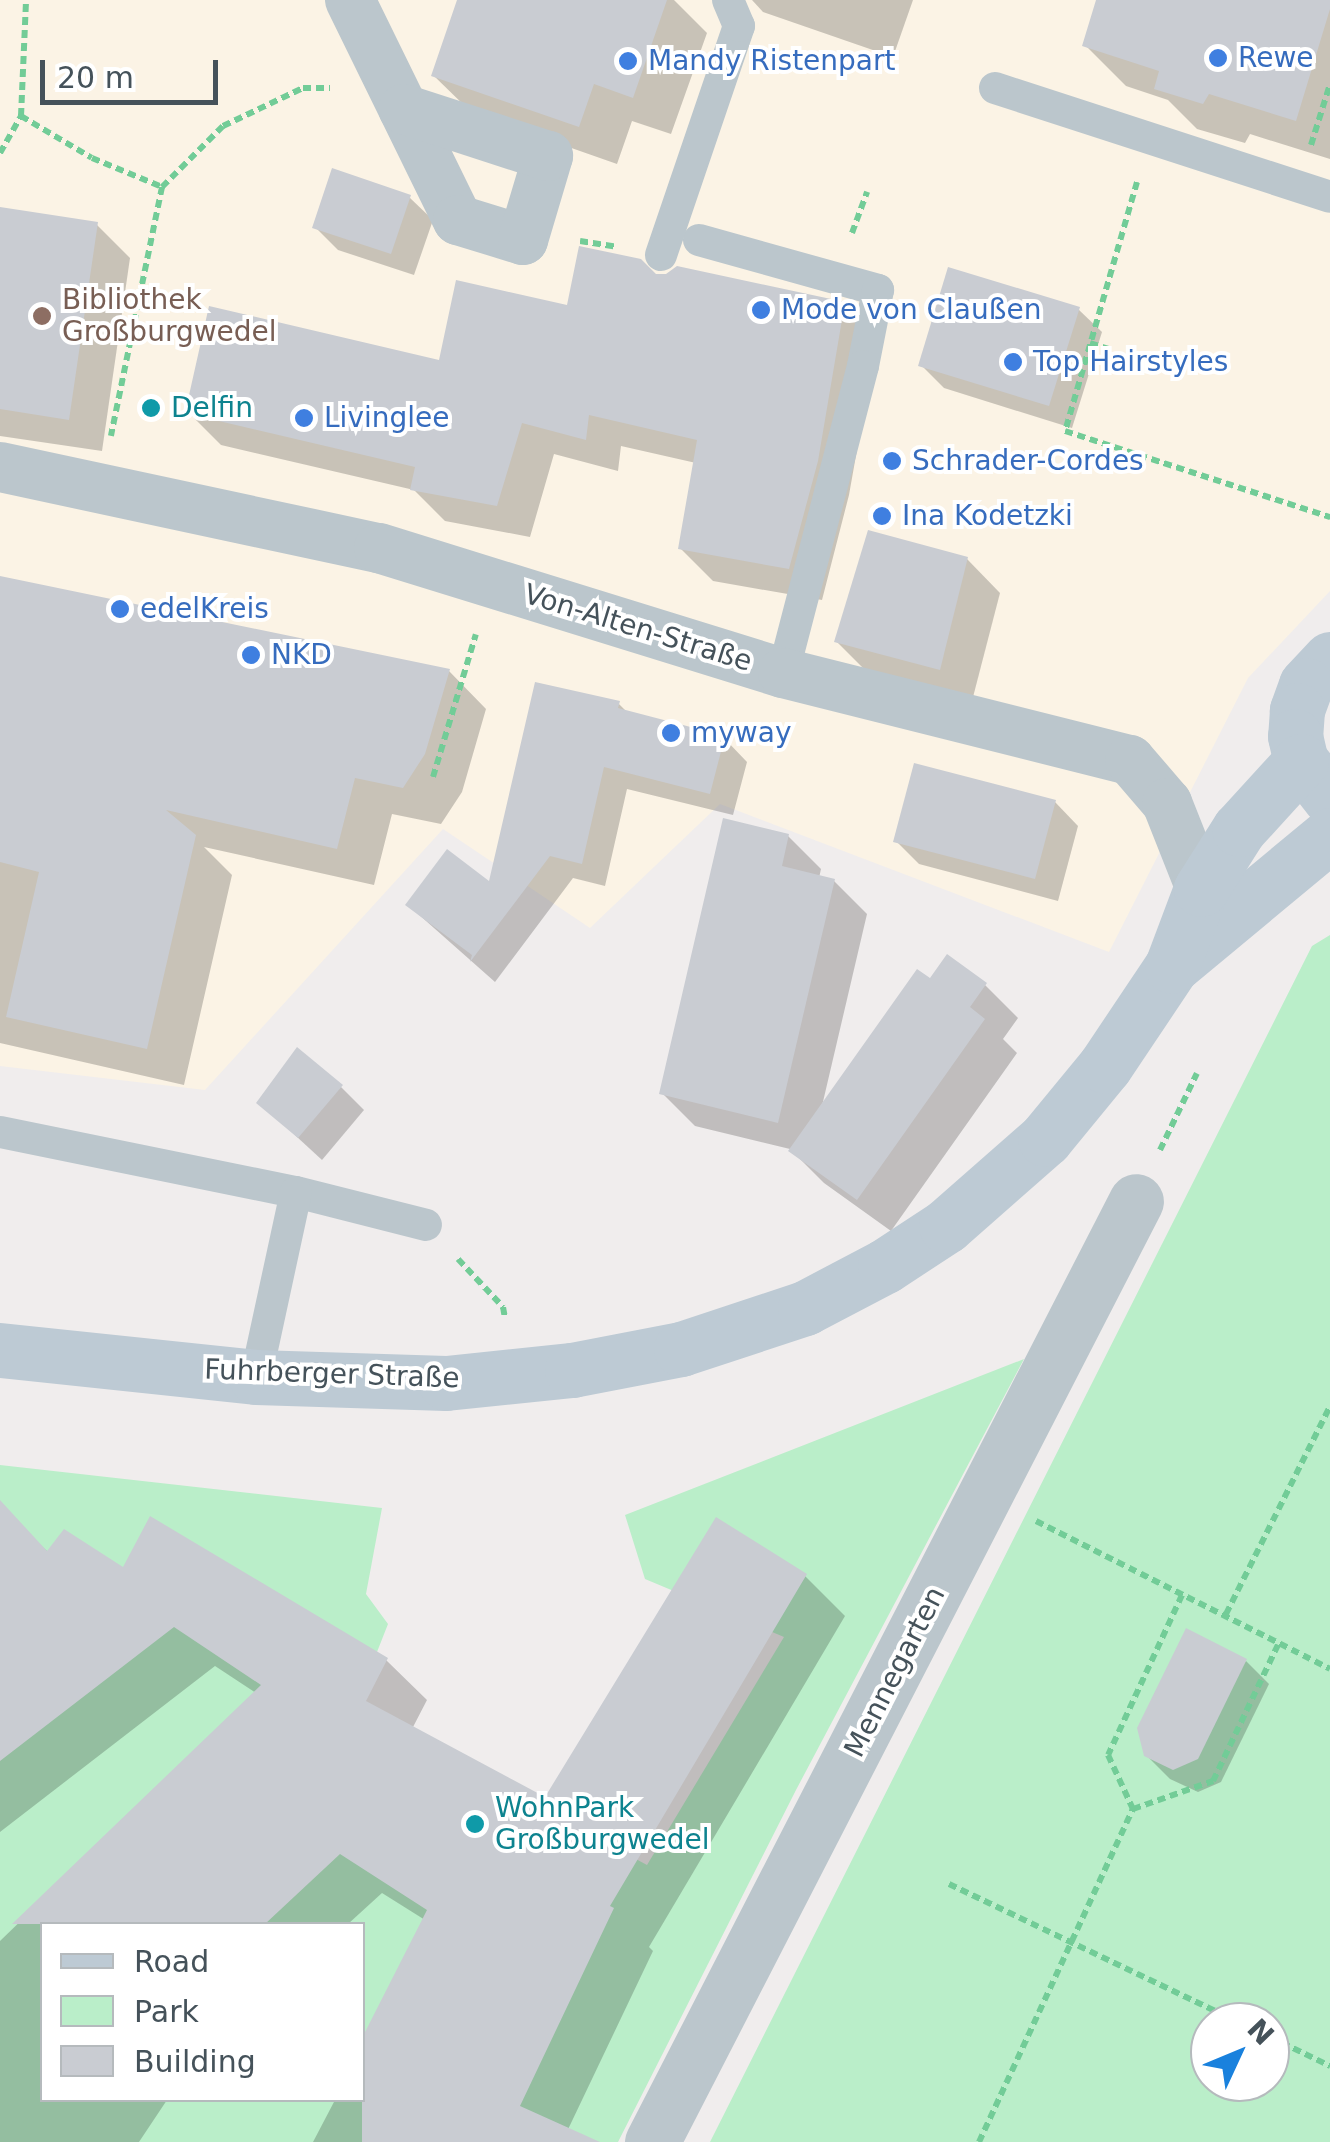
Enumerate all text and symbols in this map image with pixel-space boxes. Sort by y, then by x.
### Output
scale bar [45,40,222,102]
place label: Rewe [1238,41,1314,75]
place label: Mandy Ristenpart [648,44,896,78]
marker: Rewe [1207,47,1229,69]
marker: Mandy Ristenpart [617,50,639,72]
text: 20 m [57,60,134,95]
place label: Bibliothek Großburgwedel [62,283,277,349]
place label: Mode von Claußen [781,293,1041,327]
marker: Mode von Claußen [750,299,772,321]
marker: Bibliothek Großburgwedel [31,305,53,327]
place label: Top Hairstyles [1033,345,1228,379]
marker: Top Hairstyles [1002,351,1024,373]
place label: Delfin [171,391,253,425]
marker: Delfin [140,397,162,419]
place label: Livinglee [324,401,449,435]
marker: Livinglee [293,407,315,429]
place label: Schrader-Cordes [912,444,1144,478]
marker: Schrader-Cordes [881,450,903,472]
place label: Ina Kodetzki [902,499,1073,533]
marker: Ina Kodetzki [871,505,893,527]
street label: Von-Alten-Straße [520,577,756,679]
place label: edelKreis [140,592,269,626]
marker: edelKreis [109,598,131,620]
place label: NKD [271,638,332,672]
marker: NKD [240,644,262,666]
place label: myway [691,716,791,750]
marker: myway [660,722,682,744]
street label: Fuhrberger Straße [204,1353,460,1395]
street label: Mennegarten [838,1581,952,1763]
place label: WohnPark Großburgwedel [495,1791,710,1857]
marker: WohnPark Großburgwedel [464,1813,486,1835]
legend [40,1922,365,2102]
text: Road [134,1944,209,1979]
text: Park [134,1994,199,2029]
north arrow [1190,2002,1290,2102]
text: N [1240,2012,1281,2052]
text: Building [134,2044,256,2079]

